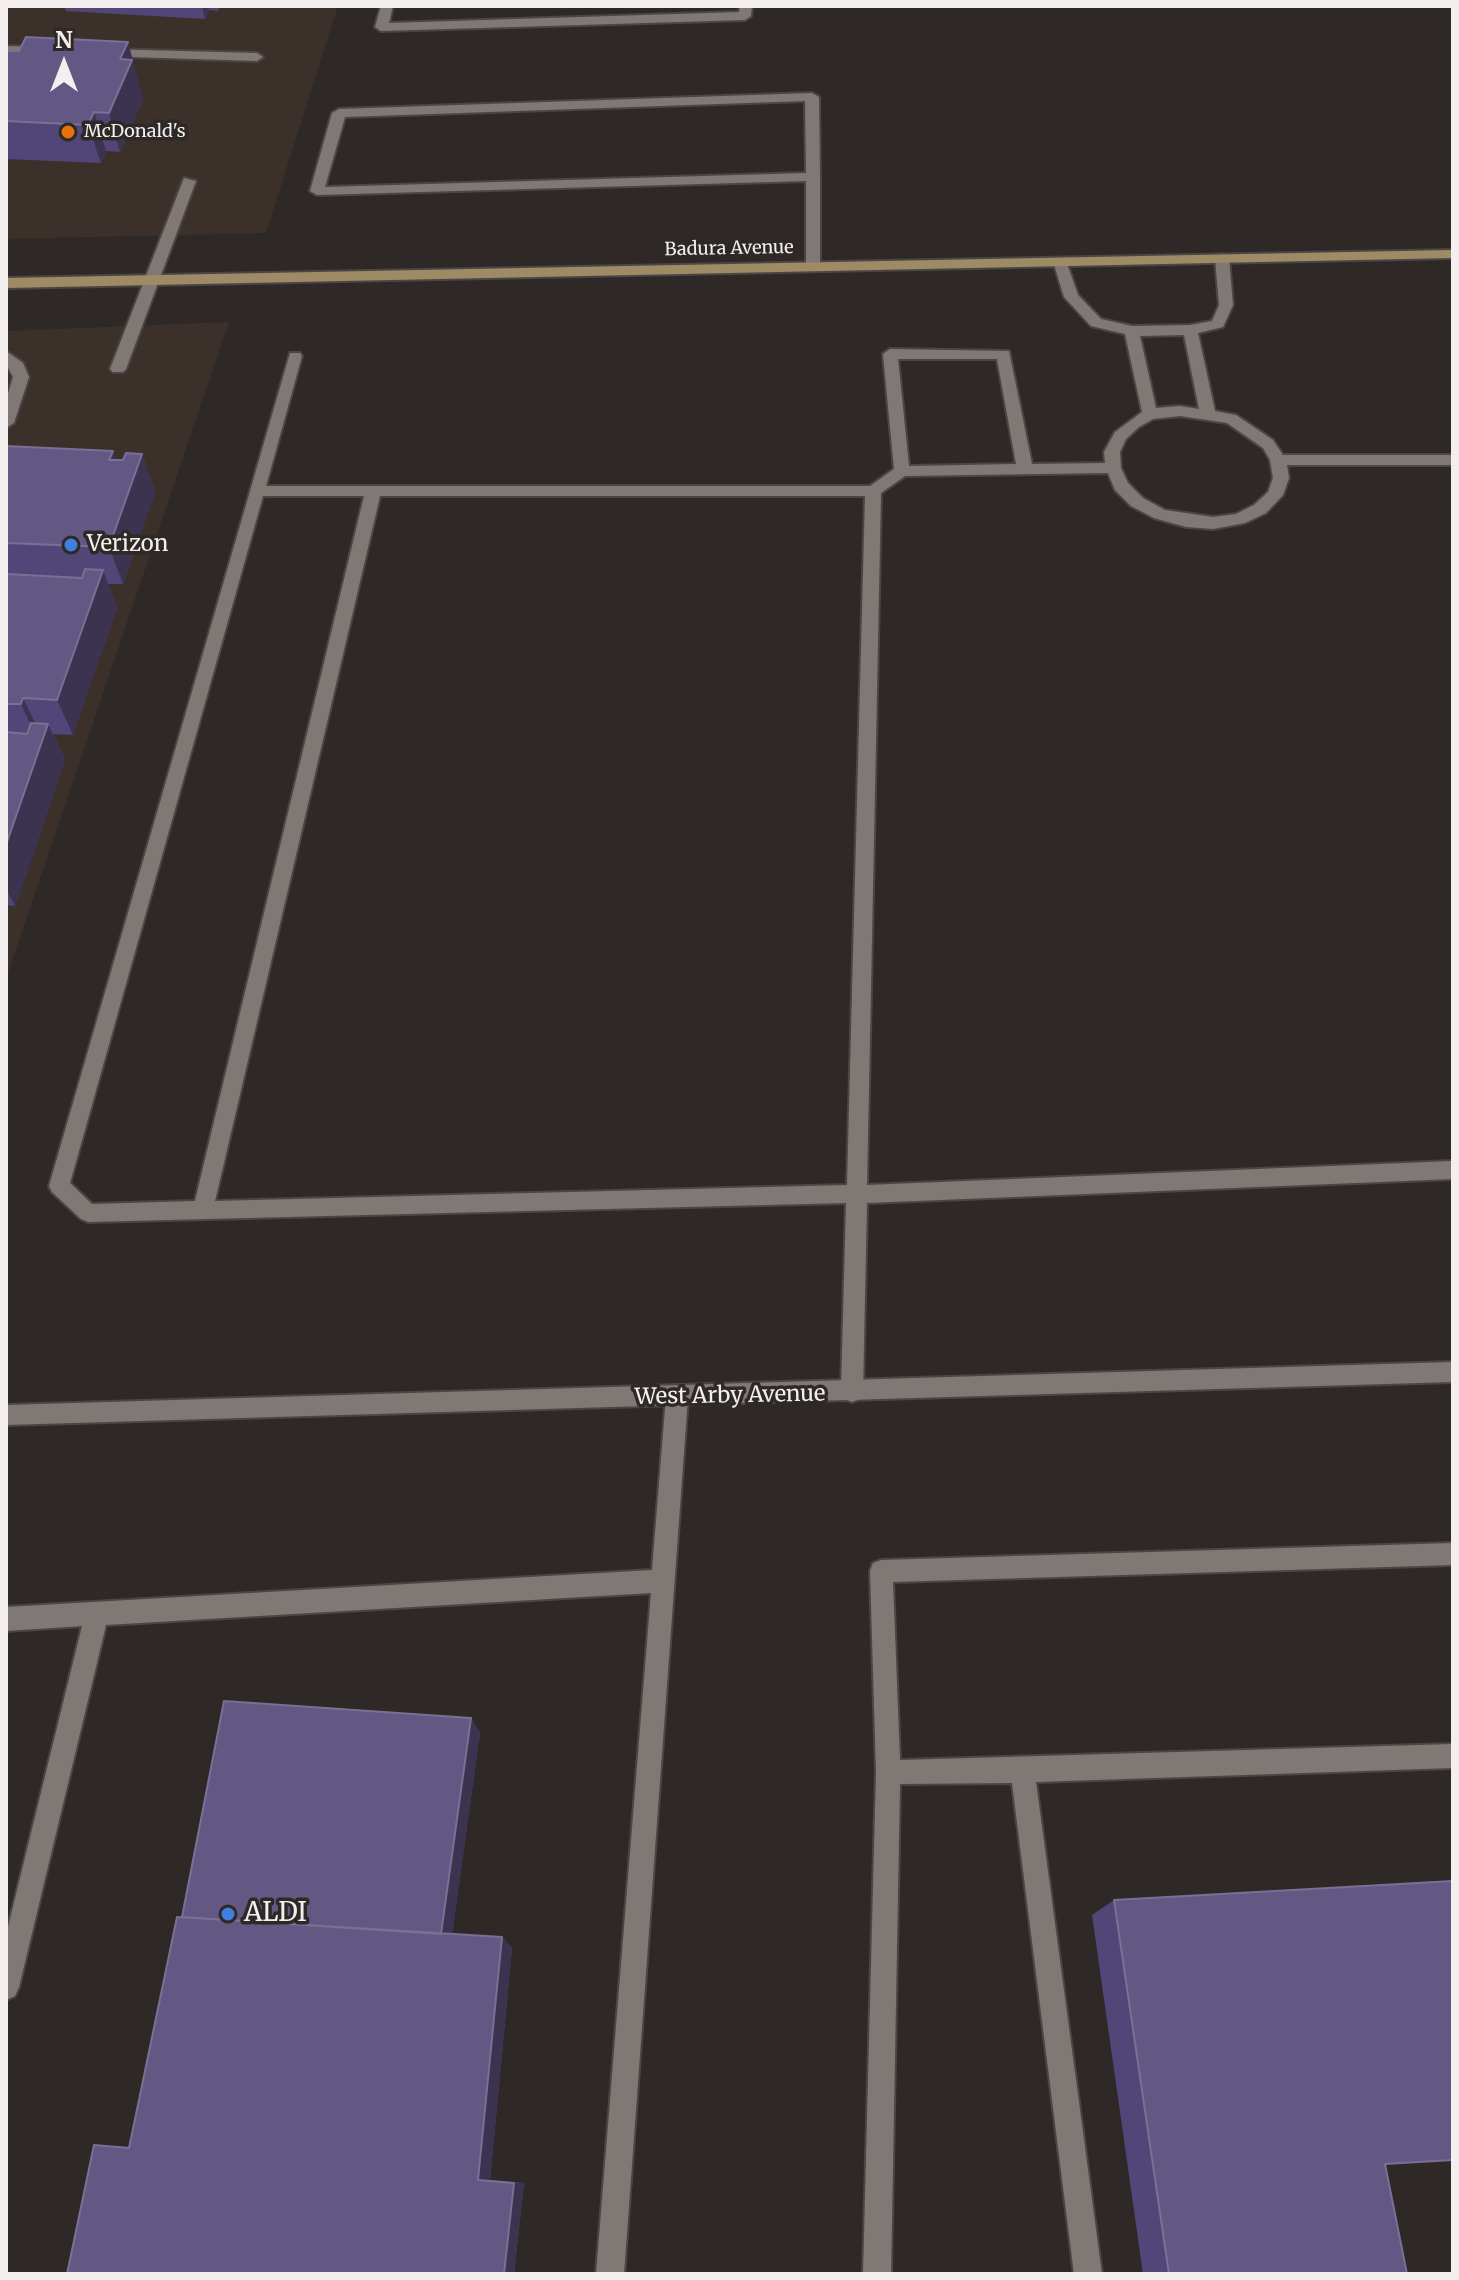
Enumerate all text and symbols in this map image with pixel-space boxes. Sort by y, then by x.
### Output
north arrow [24,24,104,104]
text: N [55,26,73,54]
place label: McDonald's [84,121,186,143]
marker: McDonald's [59,123,77,141]
street label: Badura Avenue [664,237,794,261]
place label: Verizon [87,532,168,558]
marker: Verizon [62,536,80,554]
street label: West Arby Avenue [634,1381,826,1411]
place label: ALDI [244,1898,307,1930]
marker: ALDI [219,1905,237,1923]

